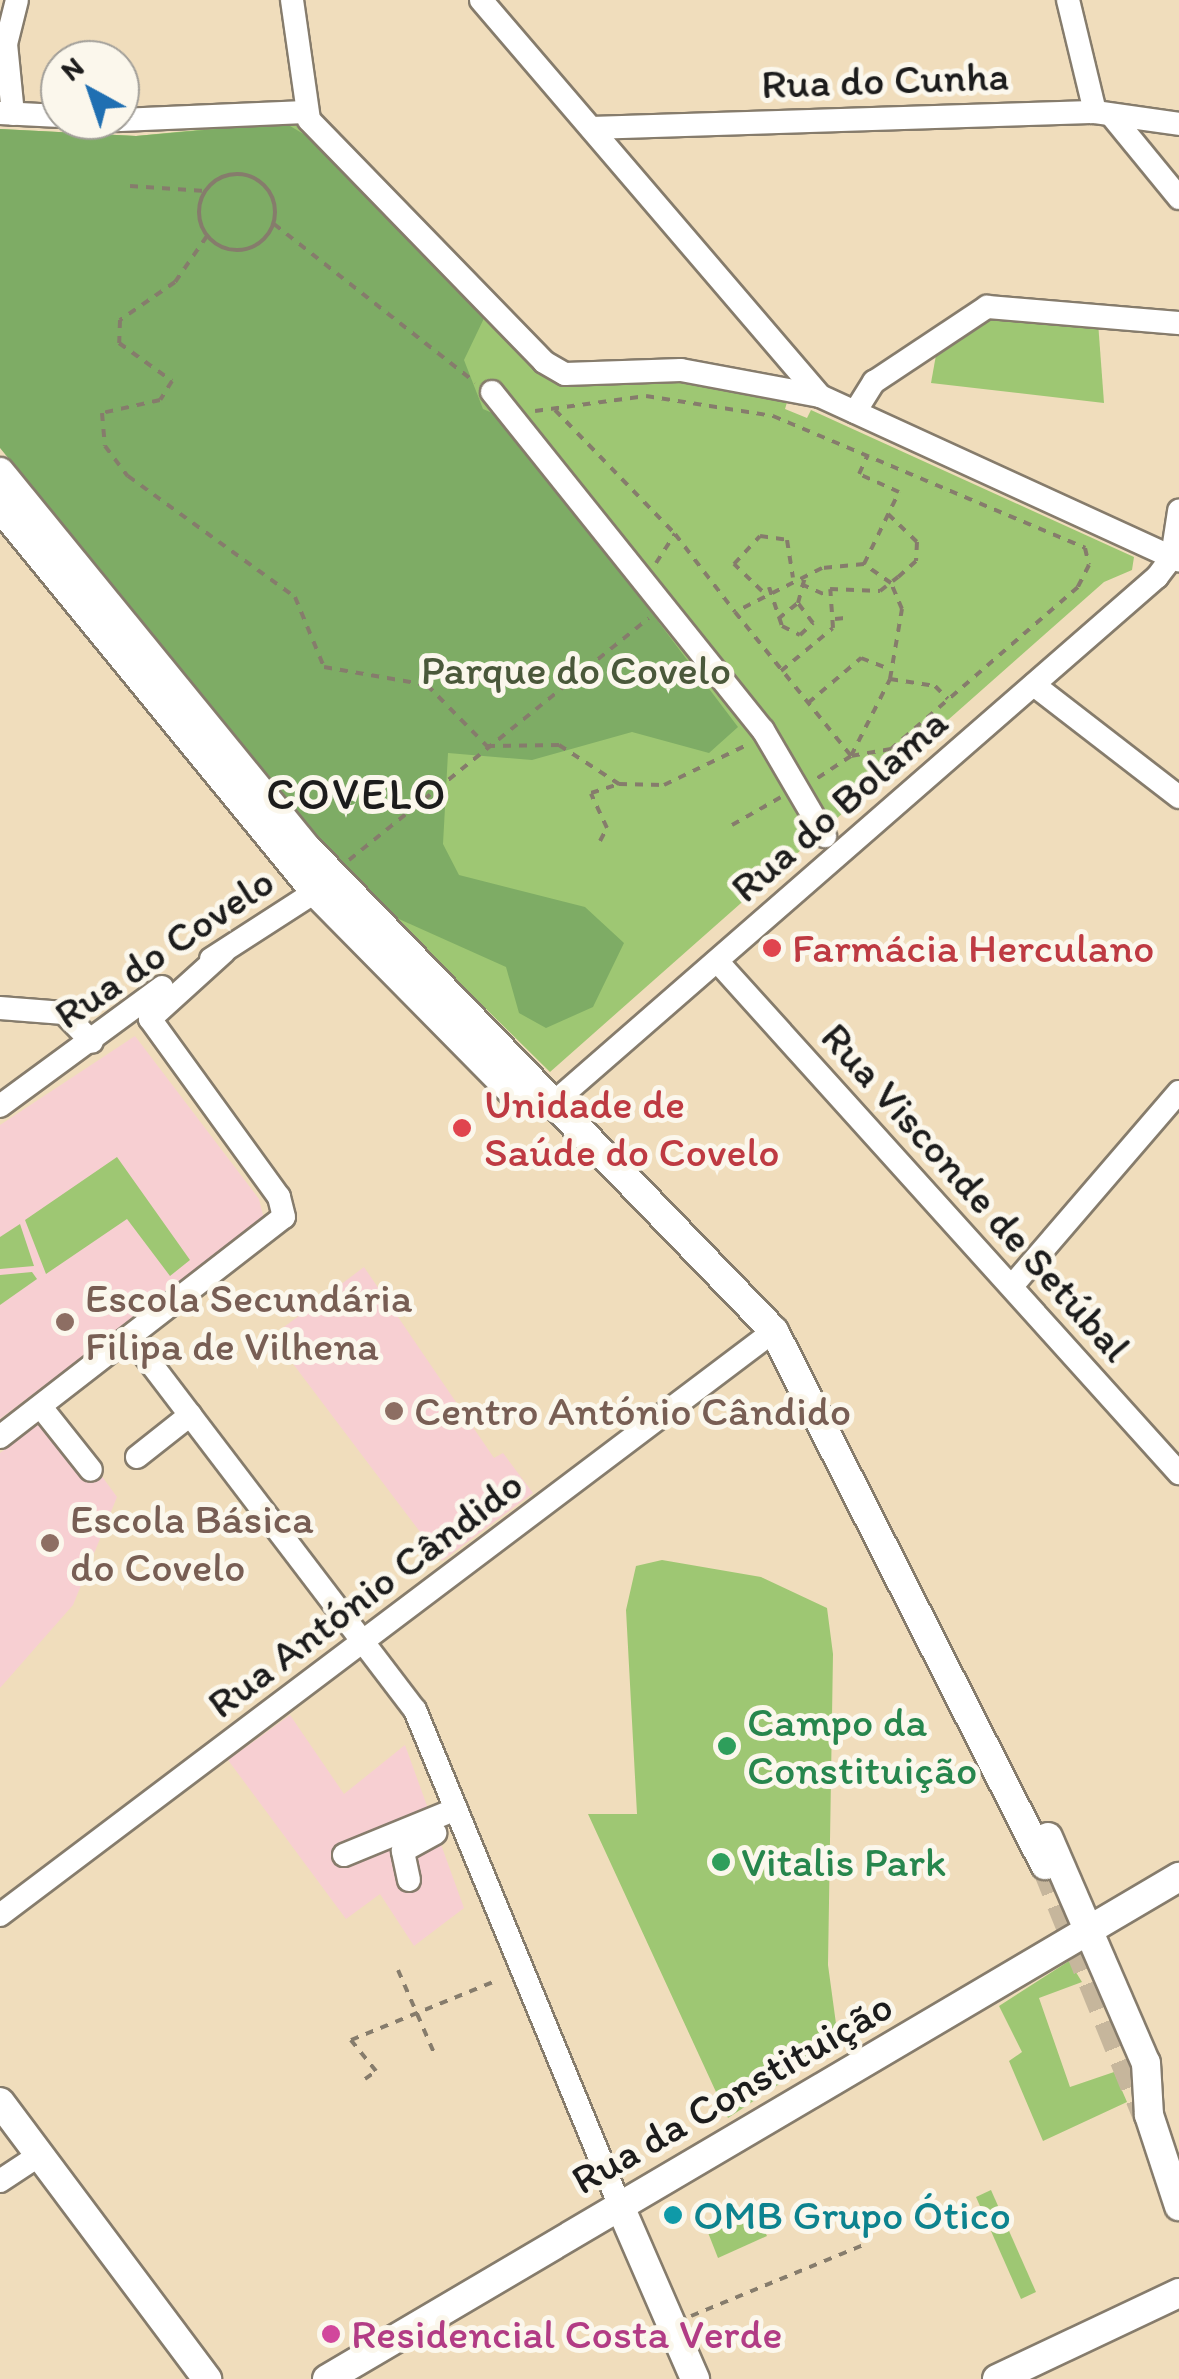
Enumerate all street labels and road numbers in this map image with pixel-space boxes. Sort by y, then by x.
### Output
street label: Rua do Cunha [760,50,1010,110]
street label: Rua do Bolama [721,698,957,912]
street label: Rua do Covelo [45,856,283,1040]
street label: Rua Visconde de Setúbal [810,1012,1142,1372]
street label: Rua António Cândido [197,1459,533,1729]
street label: Rua da Constituição [562,1980,902,2206]

